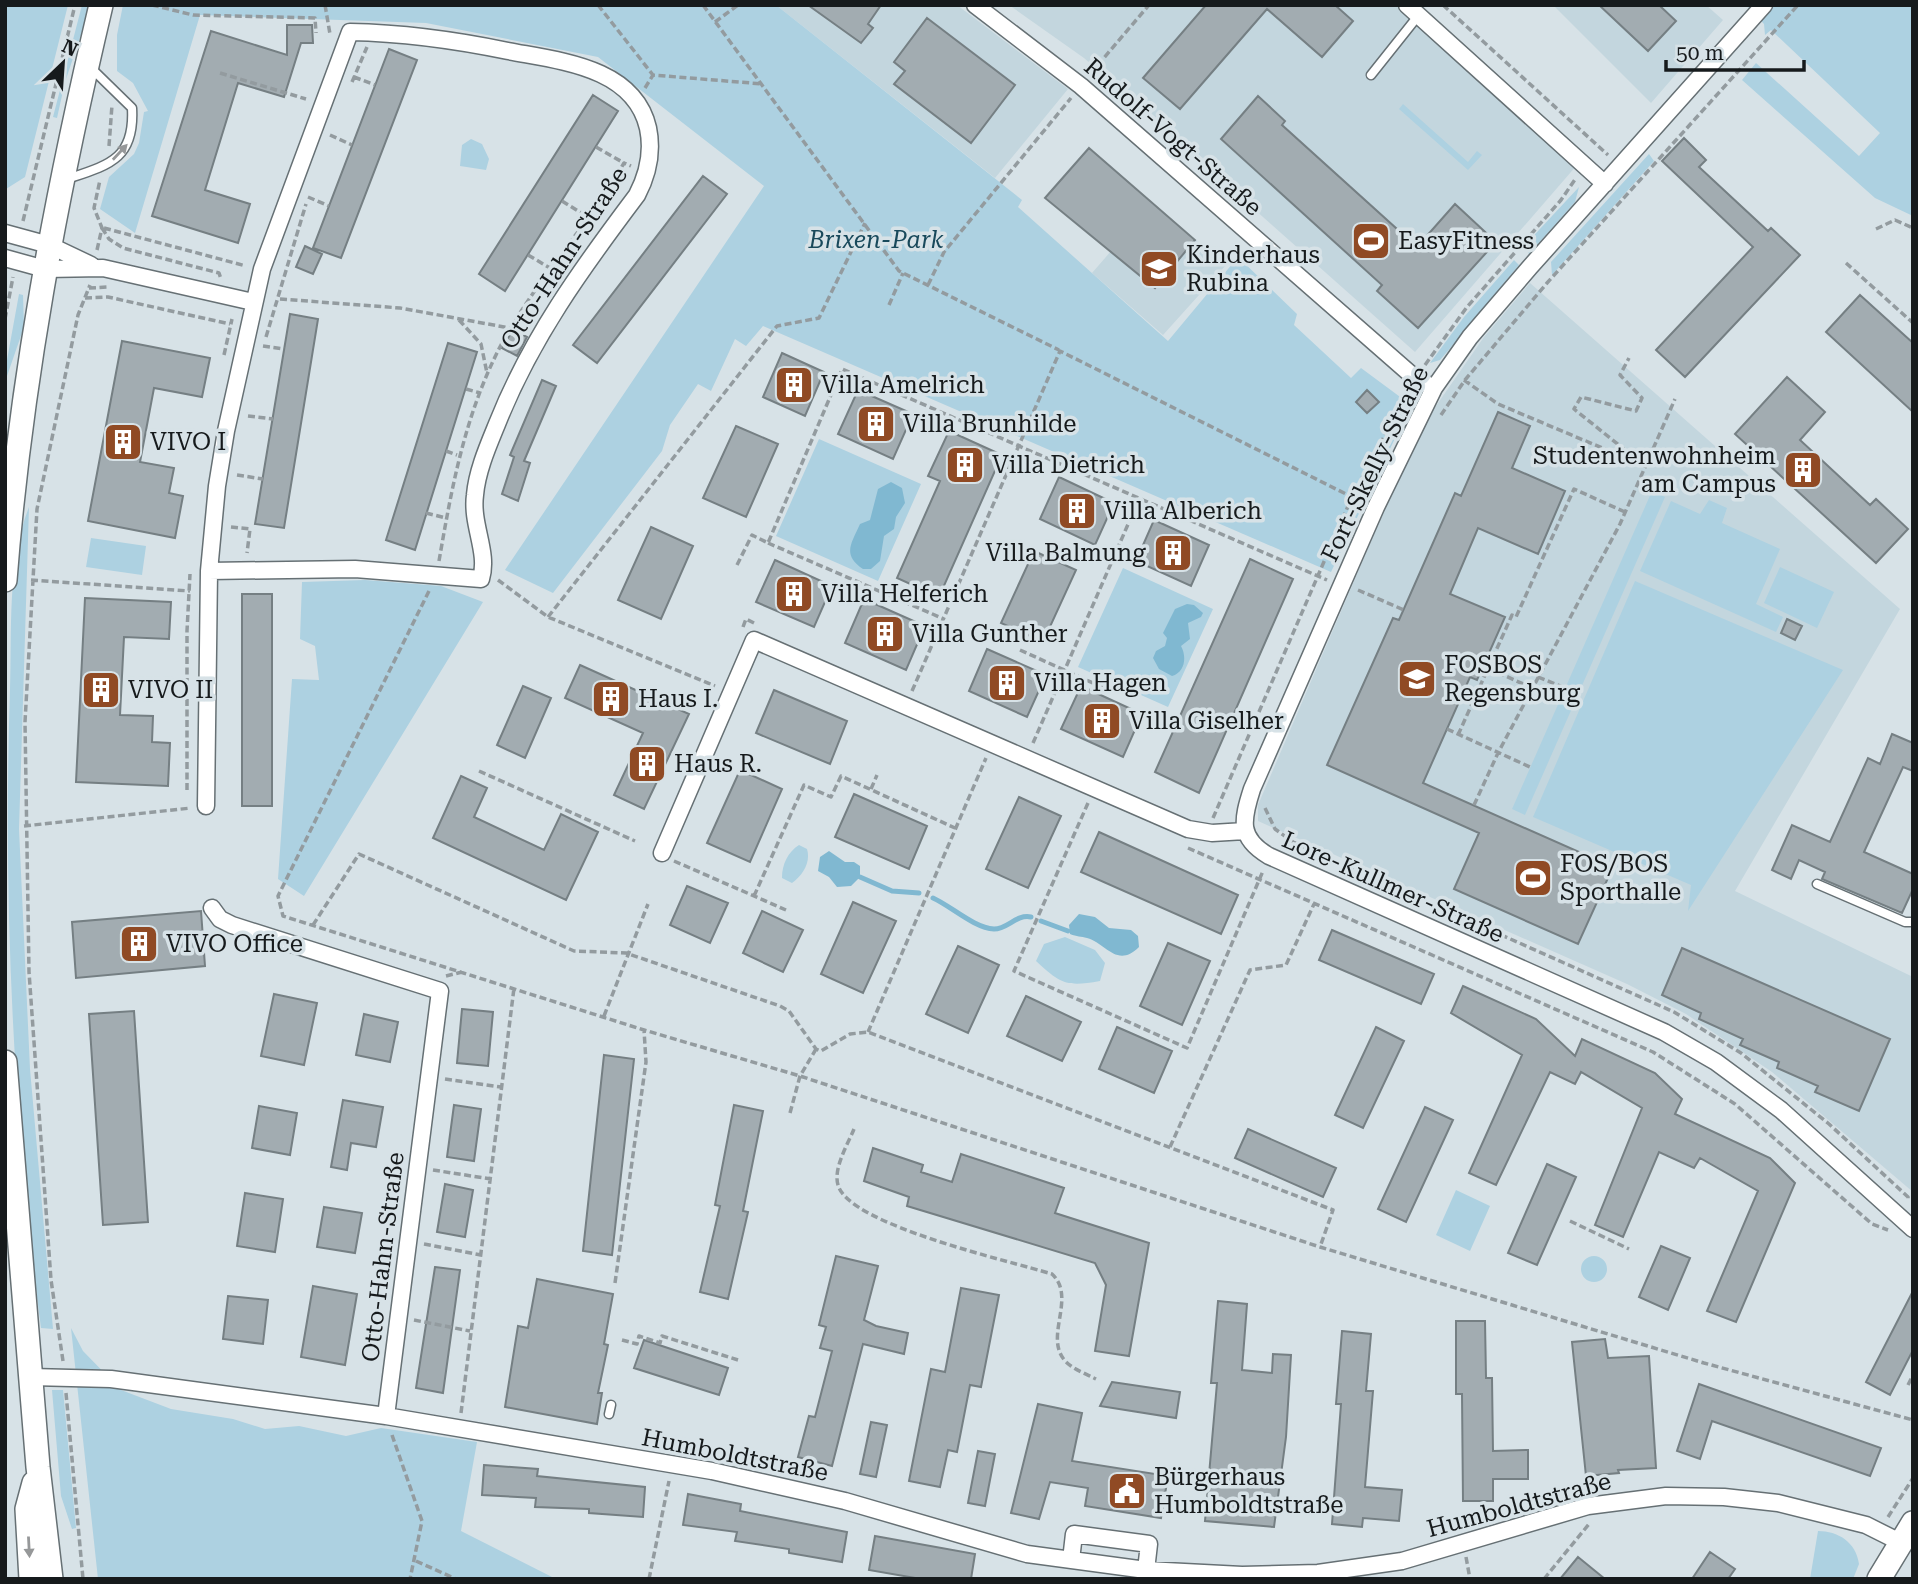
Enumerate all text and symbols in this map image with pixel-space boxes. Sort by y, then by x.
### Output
north arrow [28,28,98,98]
scale bar [1666,28,1804,72]
text: N [58,35,82,62]
text: 50 m [1676,41,1724,65]
street label: Rudolf-Vogt-Straße [1079,52,1267,222]
one-way arrow [112,143,128,161]
street label: Otto-Hahn-Straße [495,162,633,354]
sports icon: EasyFitness [1350,220,1392,262]
park label: Brixen-Park [808,226,943,254]
place label: EasyFitness [1398,227,1534,255]
place label: Kinderhaus Rubina [1186,241,1320,297]
school or university icon: Kinderhaus Rubina [1138,248,1180,290]
street label: Fort-Skelly-Straße [1316,362,1434,566]
building icon: Villa Amelrich [773,364,815,406]
place label: Villa Amelrich [821,371,985,399]
building icon: Villa Brunhilde [855,403,897,445]
place label: Villa Brunhilde [903,410,1077,438]
building icon: VIVO I [102,421,144,463]
place label: VIVO I [150,428,226,456]
place label: Studentenwohnheim am Campus [1533,442,1776,498]
building icon: Villa Dietrich [944,444,986,486]
building icon: Studentenwohnheim am Campus [1782,449,1824,491]
place label: Villa Dietrich [992,451,1145,479]
building icon: Villa Alberich [1056,490,1098,532]
place label: Villa Alberich [1104,497,1262,525]
building icon: Villa Balmung [1152,532,1194,574]
place label: Villa Balmung [986,539,1146,567]
building icon: Villa Helferich [773,573,815,615]
place label: Villa Helferich [821,580,988,608]
building icon: Villa Gunther [864,613,906,655]
place label: Villa Gunther [912,620,1068,648]
place label: FOSBOS Regensburg [1444,651,1580,707]
school or university icon: FOSBOS Regensburg [1396,658,1438,700]
building icon: Villa Hagen [986,662,1028,704]
building icon: VIVO II [80,669,122,711]
place label: Villa Hagen [1034,669,1167,697]
place label: VIVO II [128,676,213,704]
building icon: Haus I. [590,678,632,720]
place label: Haus I. [638,685,718,713]
building icon: Villa Giselher [1081,700,1123,742]
place label: Villa Giselher [1129,707,1284,735]
building icon: Haus R. [626,743,668,785]
place label: Haus R. [674,750,762,778]
street label: Lore-Kullmer-Straße [1278,825,1508,949]
place label: FOS/BOS Sporthalle [1560,850,1681,906]
sports icon: FOS/BOS Sporthalle [1512,857,1554,899]
building icon: VIVO Office [118,923,160,965]
place label: VIVO Office [166,930,303,958]
street label: Otto-Hahn-Straße [356,1150,410,1364]
street label: Humboldtstraße [639,1423,831,1487]
place label: Bürgerhaus Humboldtstraße [1154,1463,1343,1519]
street label: Humboldtstraße [1424,1467,1614,1543]
public building icon: Bürgerhaus Humboldtstraße [1106,1470,1148,1512]
one-way arrow [24,1536,35,1558]

